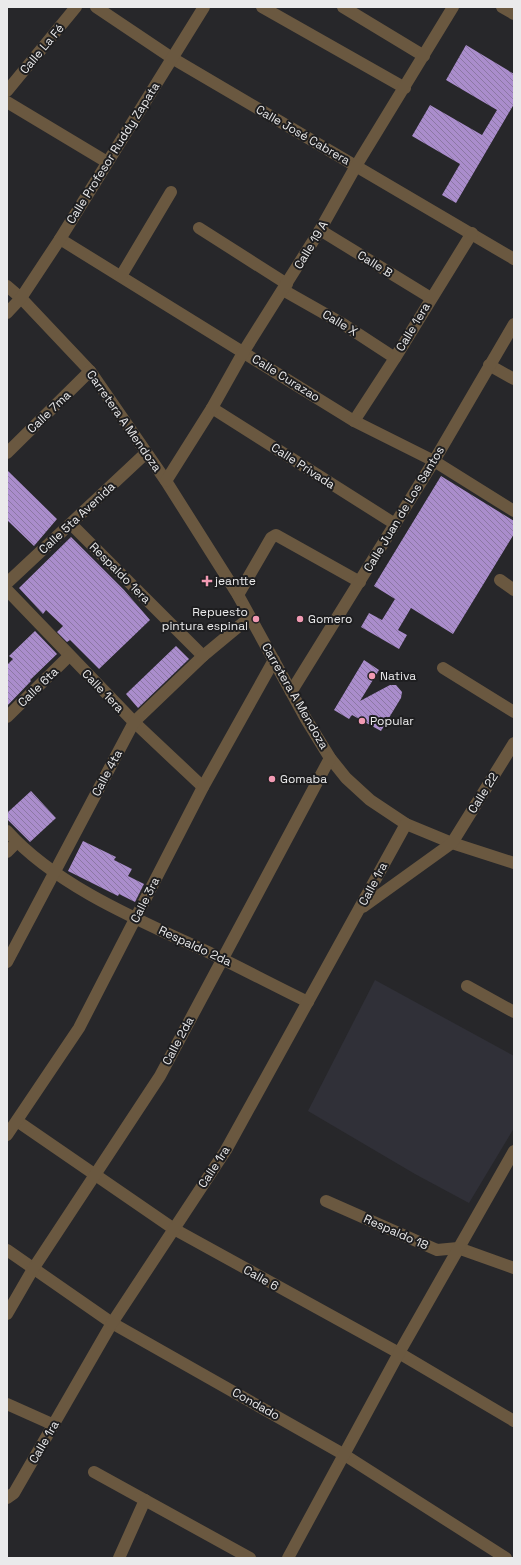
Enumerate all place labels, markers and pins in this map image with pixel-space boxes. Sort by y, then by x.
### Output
place label: jeantte [214,573,256,589]
marker: jeantte [202,576,212,586]
place label: Repuesto pintura espinal [162,604,248,634]
place label: Gomero [308,611,352,627]
marker: Repuesto pintura espinal [251,614,261,624]
marker: Gomero [295,614,305,624]
place label: Nativa [380,668,416,684]
marker: Nativa [367,671,377,681]
place label: Popular [370,713,414,729]
marker: Popular [357,716,367,726]
place label: Gomaba [280,771,327,787]
marker: Gomaba [267,774,277,784]

